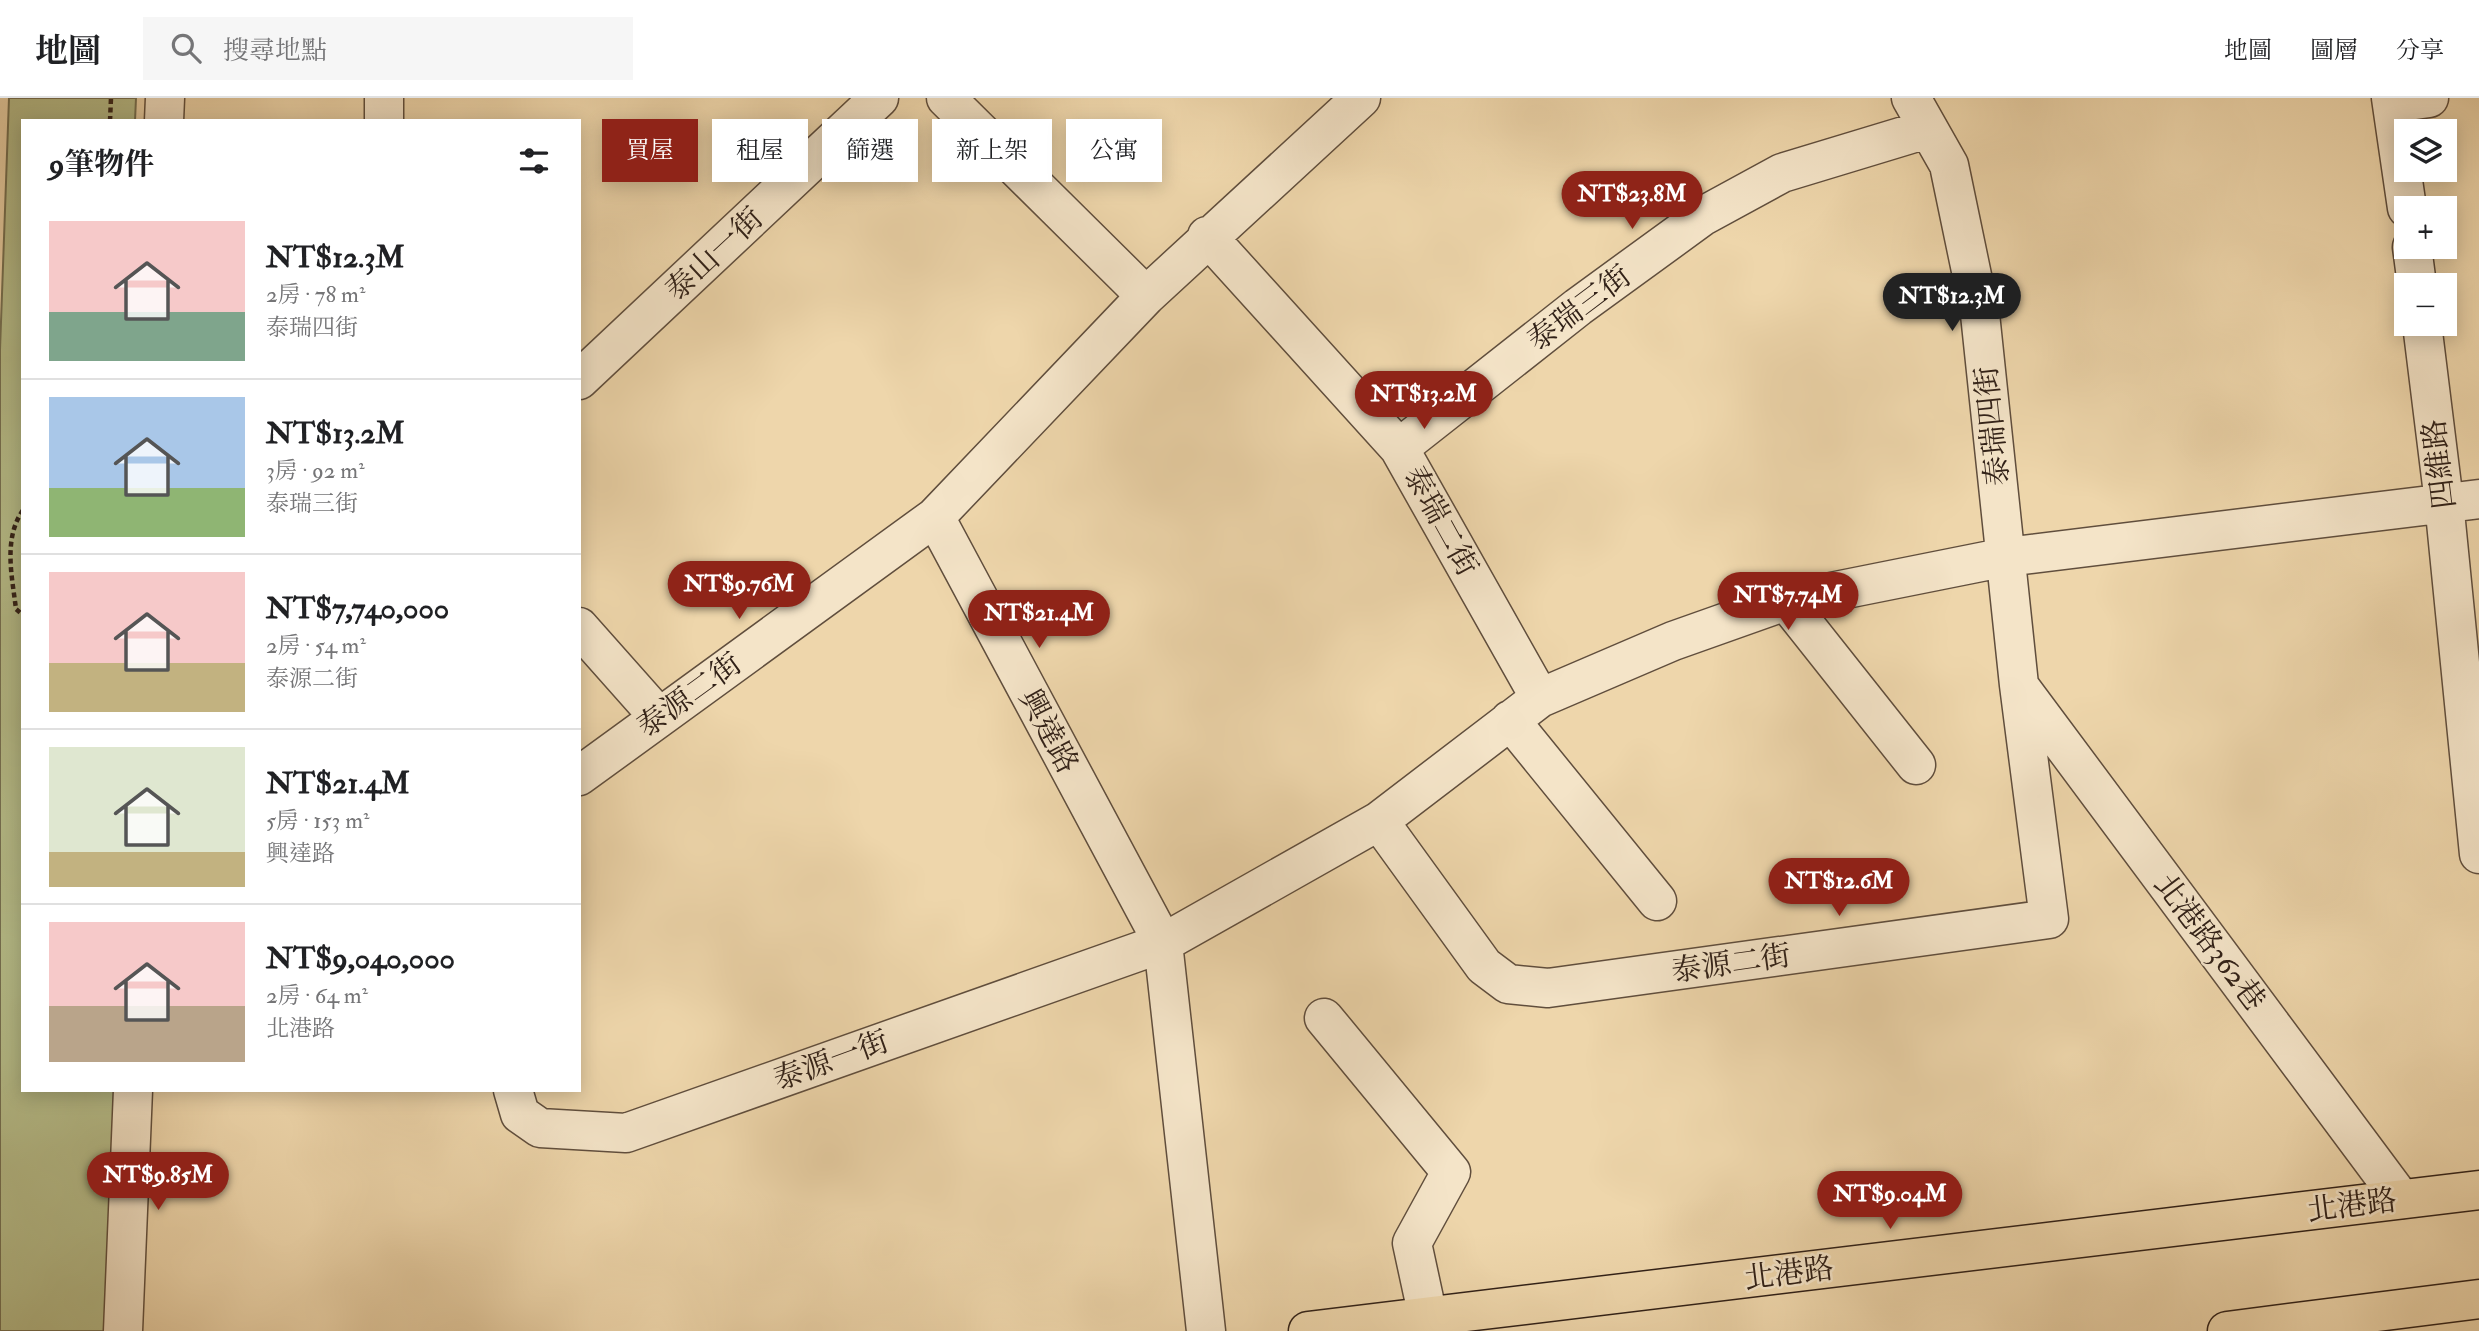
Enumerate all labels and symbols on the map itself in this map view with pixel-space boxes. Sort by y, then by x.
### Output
pin: NT$23.8M [1560,172,1704,231]
street label: 泰山一街 [658,200,771,309]
street label: 泰瑞三街 [1520,258,1638,359]
pin: NT$12.3M [1880,274,2024,333]
street label: 泰瑞四街 [1968,364,2017,488]
pin: NT$13.2M [1352,372,1496,431]
street label: 四維路 [2416,417,2463,511]
street label: 泰瑞二街 [1395,460,1486,583]
pin: NT$9.76M [667,561,811,621]
pin: NT$7.74M [1716,573,1860,632]
pin: NT$21.4M [967,590,1111,650]
street label: 泰源二街 [630,645,749,746]
street label: 興達路 [1011,683,1086,780]
pin: NT$12.6M [1767,858,1911,918]
street label: 北港路362巷 [2146,867,2273,1018]
street label: 泰源二街 [1669,937,1793,990]
street label: 泰源一街 [768,1023,894,1098]
pin: NT$9.85M [86,1152,230,1212]
pin: NT$9.04M [1818,1172,1962,1231]
street label: 北港路 [2305,1182,2399,1229]
street label: 北港路 [1742,1250,1836,1297]

